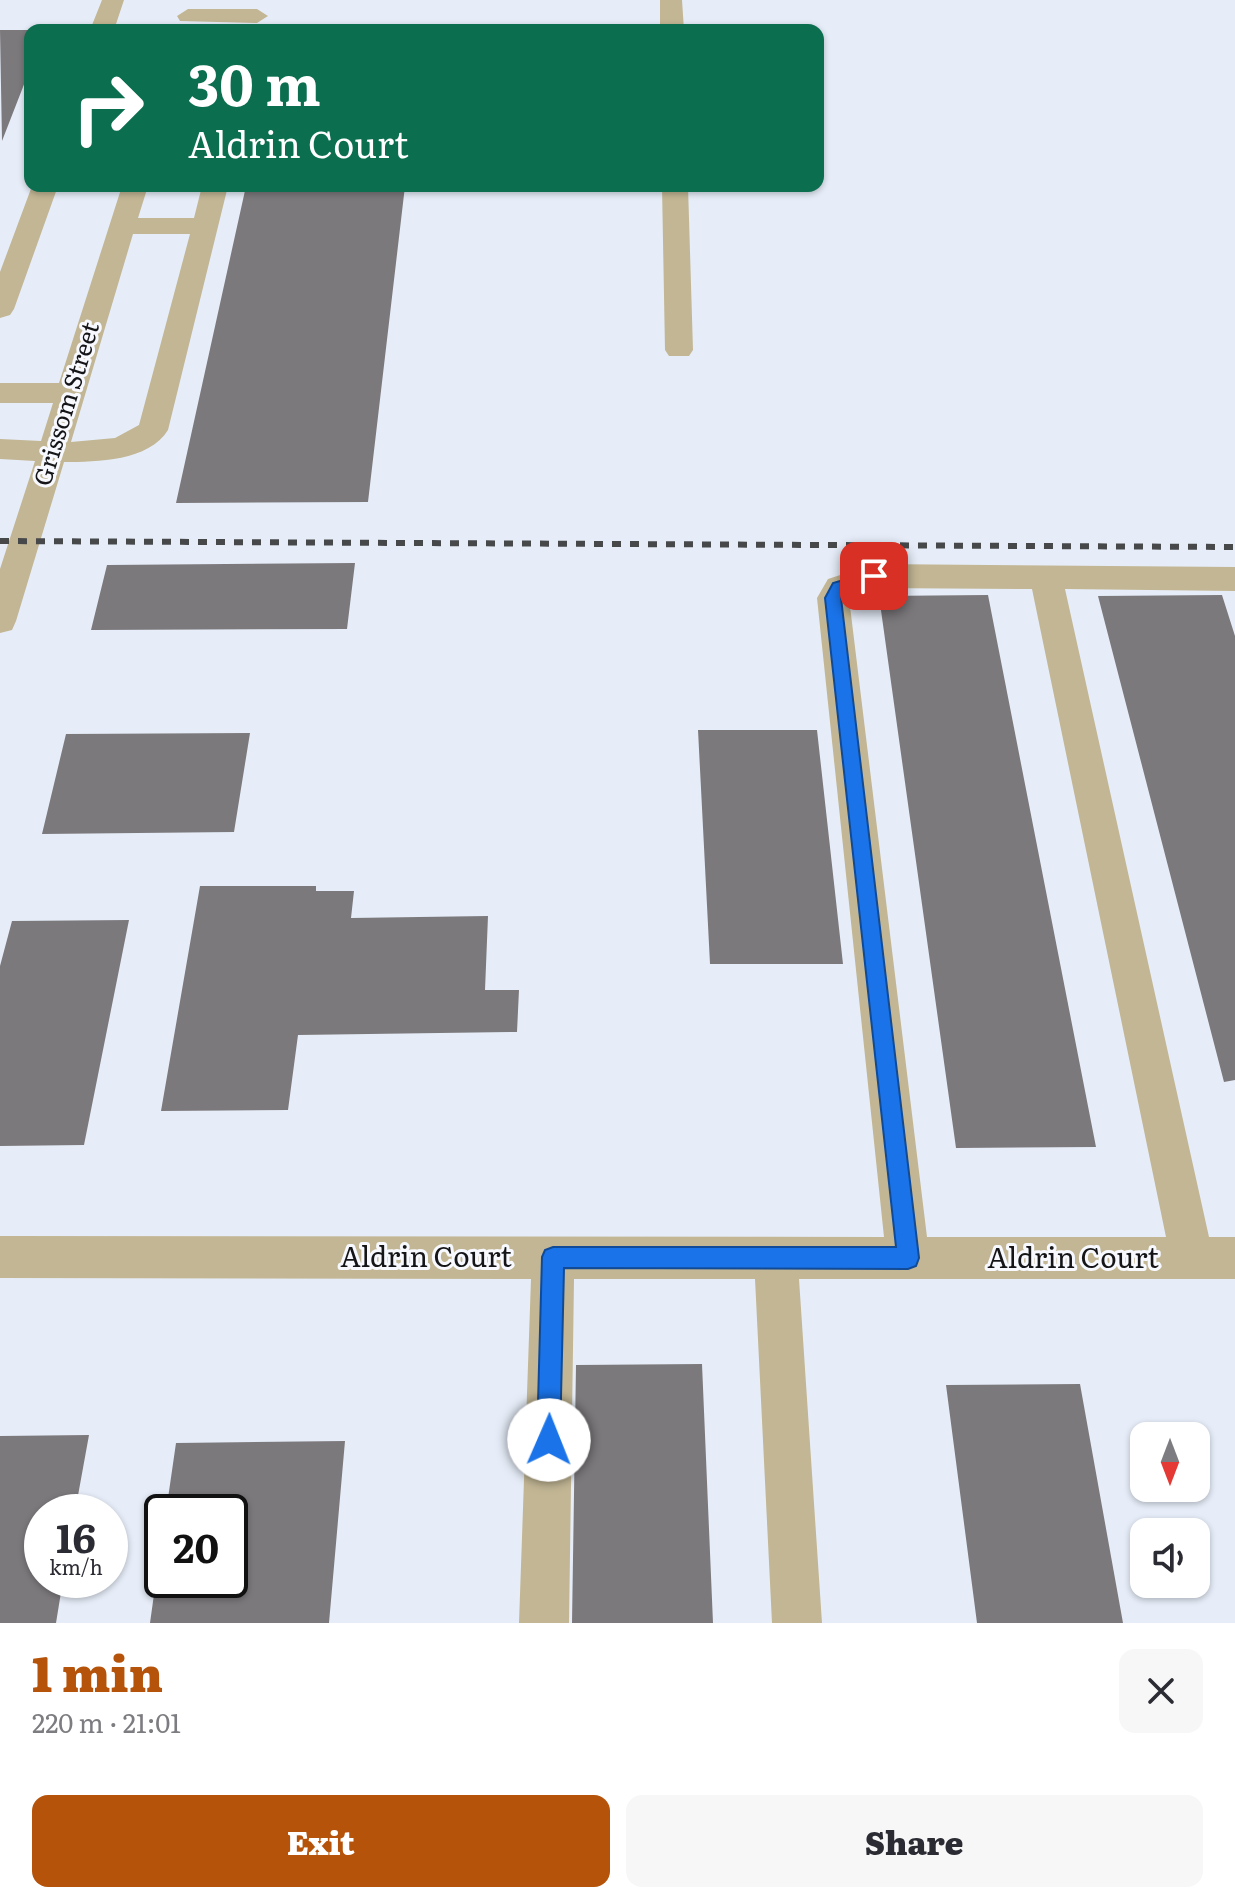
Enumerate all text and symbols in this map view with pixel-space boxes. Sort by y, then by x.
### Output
text: 30 m [188,40,321,123]
icon: right [56,56,160,160]
text: Aldrin Court [188,116,409,169]
street label: Grissom Street [23,317,106,489]
pin [840,542,908,610]
icon: arrive [852,554,896,598]
street label: Aldrin Court [340,1234,512,1276]
street label: Aldrin Court [987,1235,1159,1277]
position arrow [507,1398,591,1482]
north arrow [1130,1422,1210,1502]
map controls [1130,1422,1210,1598]
speed limit sign: 20 [144,1494,248,1598]
text: 16 [56,1506,96,1565]
button: sound [1130,1518,1210,1598]
text: km/h [49,1551,103,1581]
text: 1 min [32,1636,163,1707]
button: close [1119,1649,1203,1733]
text: 220 m · 21:01 [32,1702,181,1741]
button: Exit [32,1795,610,1887]
button: Share [626,1795,1203,1887]

